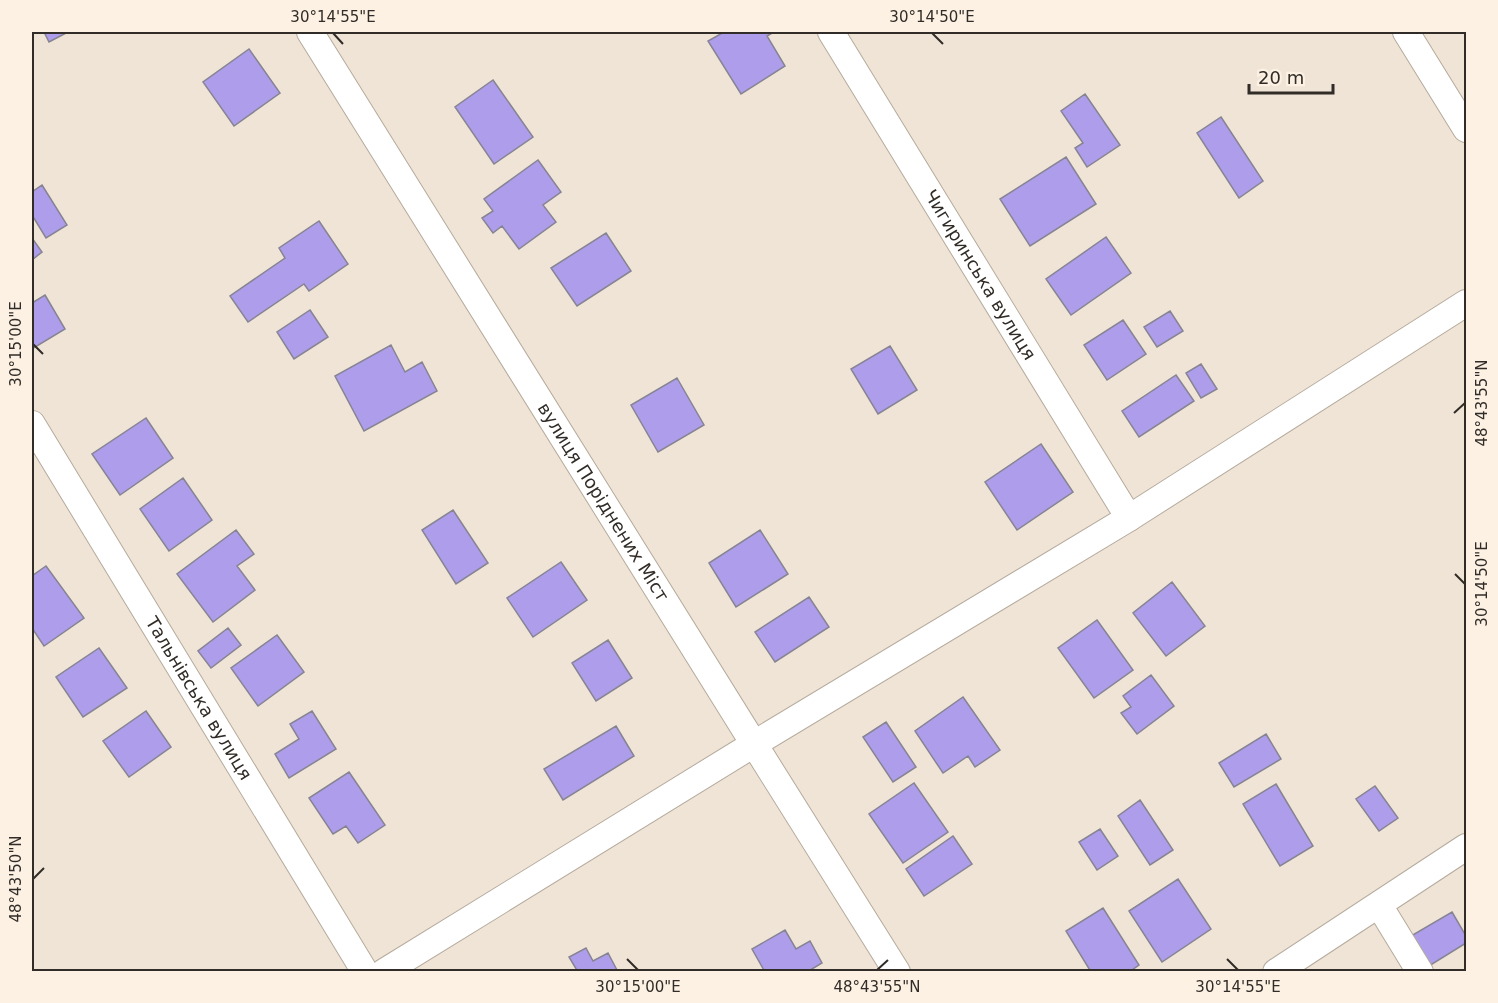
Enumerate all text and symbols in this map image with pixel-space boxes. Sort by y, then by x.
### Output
text: 30°14'55"E [290,8,376,26]
text: 30°14'50"E [889,8,975,26]
scale bar [1249,57,1333,95]
text: 20 m [1258,67,1304,88]
street label: Чигиринська вулиця [920,186,1041,364]
text: 30°15'00"E [7,301,25,387]
text: 48°43'55"N [1473,359,1491,447]
street label: вулиця Поріднених Міст [534,398,673,605]
text: 30°14'50"E [1473,541,1491,627]
street label: Тальнівська вулиця [141,612,257,784]
text: 48°43'50"N [7,835,25,923]
text: 30°15'00"E [595,978,681,996]
text: 48°43'55"N [833,978,921,996]
text: 30°14'55"E [1195,978,1281,996]

